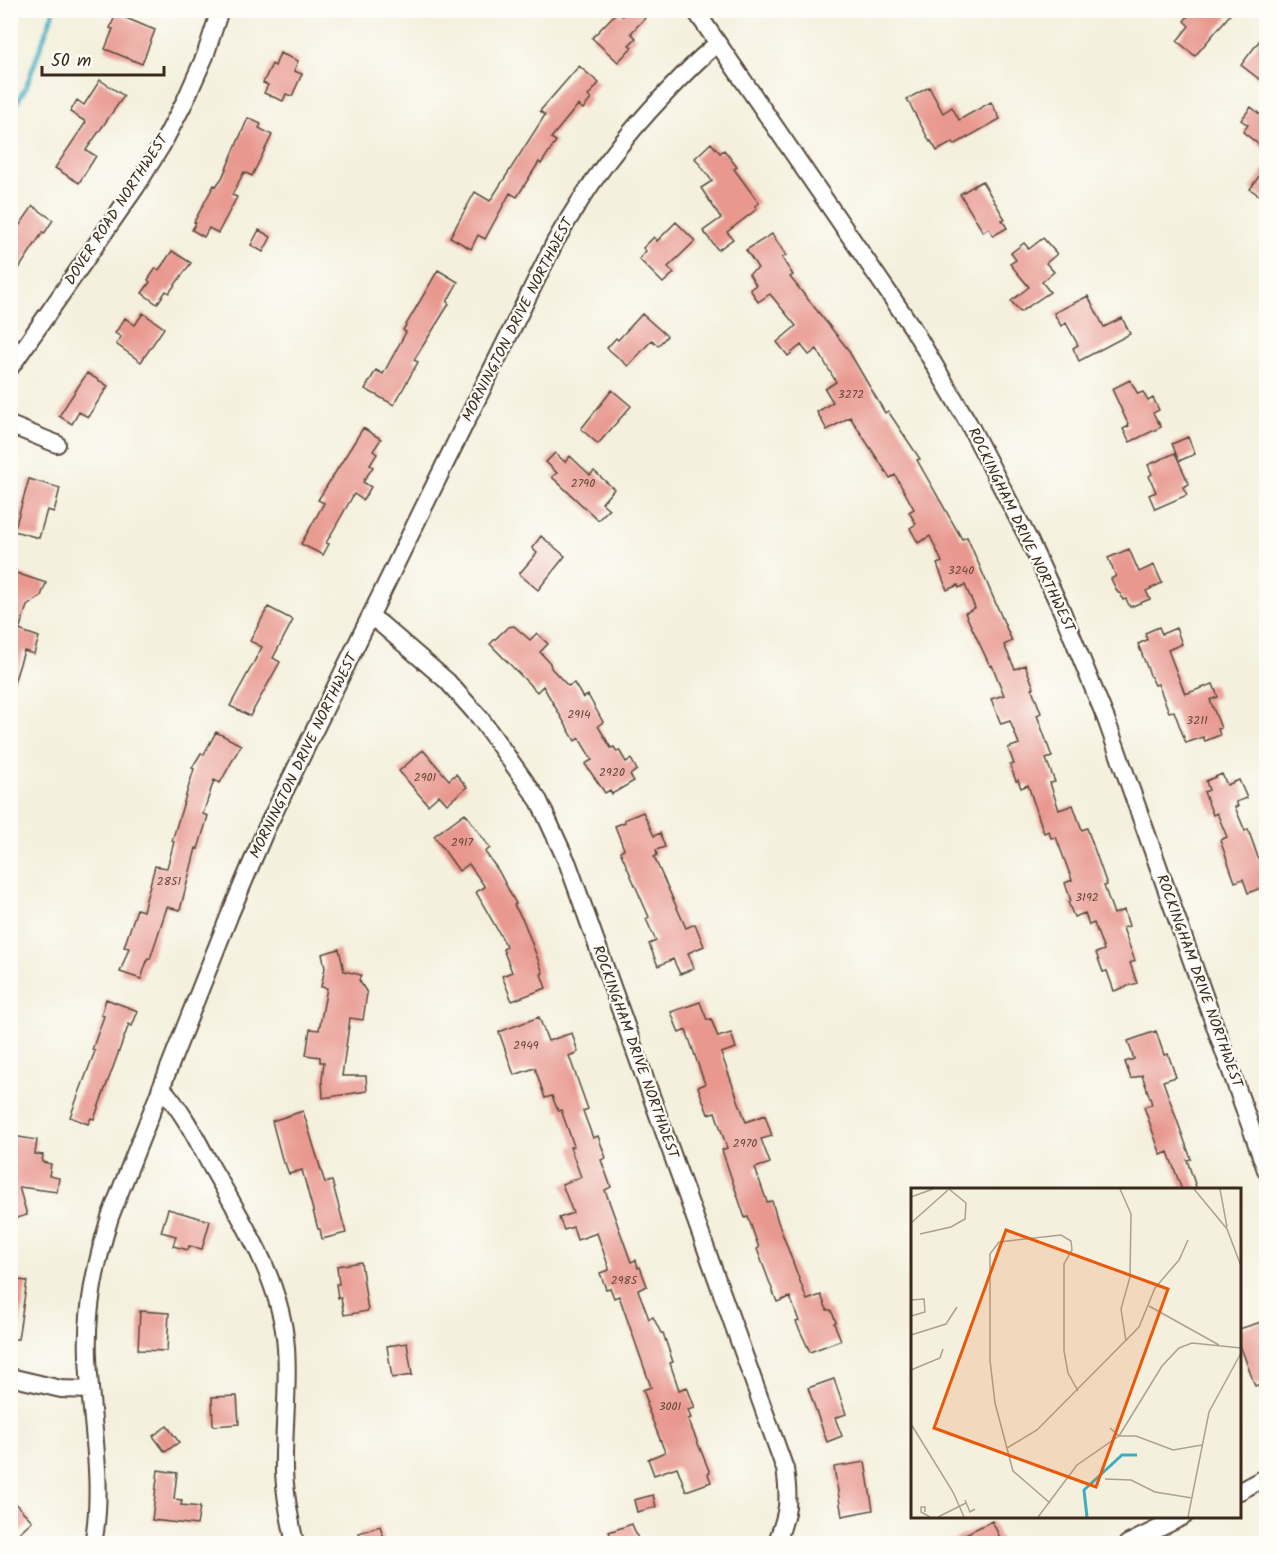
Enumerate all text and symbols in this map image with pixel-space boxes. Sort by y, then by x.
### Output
scale bar [42,39,164,77]
text: 50 m [51,47,91,76]
street label: DOVER ROAD NORTHWEST [59,128,176,290]
street label: MORNINGTON DRIVE NORTHWEST [456,212,581,426]
house number: 3272 [838,385,864,404]
street label: ROCKINGHAM DRIVE NORTHWEST [961,423,1082,638]
house number: 2790 [571,474,595,493]
house number: 3240 [948,561,974,580]
street label: MORNINGTON DRIVE NORTHWEST [244,647,365,863]
house number: 2914 [567,705,591,724]
house number: 3211 [1186,711,1208,730]
house number: 2920 [599,763,625,782]
house number: 2901 [414,768,437,787]
house number: 2917 [451,833,474,852]
street label: ROCKINGHAM DRIVE NORTHWEST [1149,871,1249,1093]
house number: 2851 [157,872,181,891]
house number: 3192 [1075,888,1099,907]
street label: ROCKINGHAM DRIVE NORTHWEST [585,942,685,1164]
house number: 2949 [513,1036,539,1055]
house number: 2970 [733,1134,757,1153]
inset map [911,1188,1241,1518]
house number: 2985 [611,1271,639,1290]
house number: 3001 [659,1397,682,1416]

